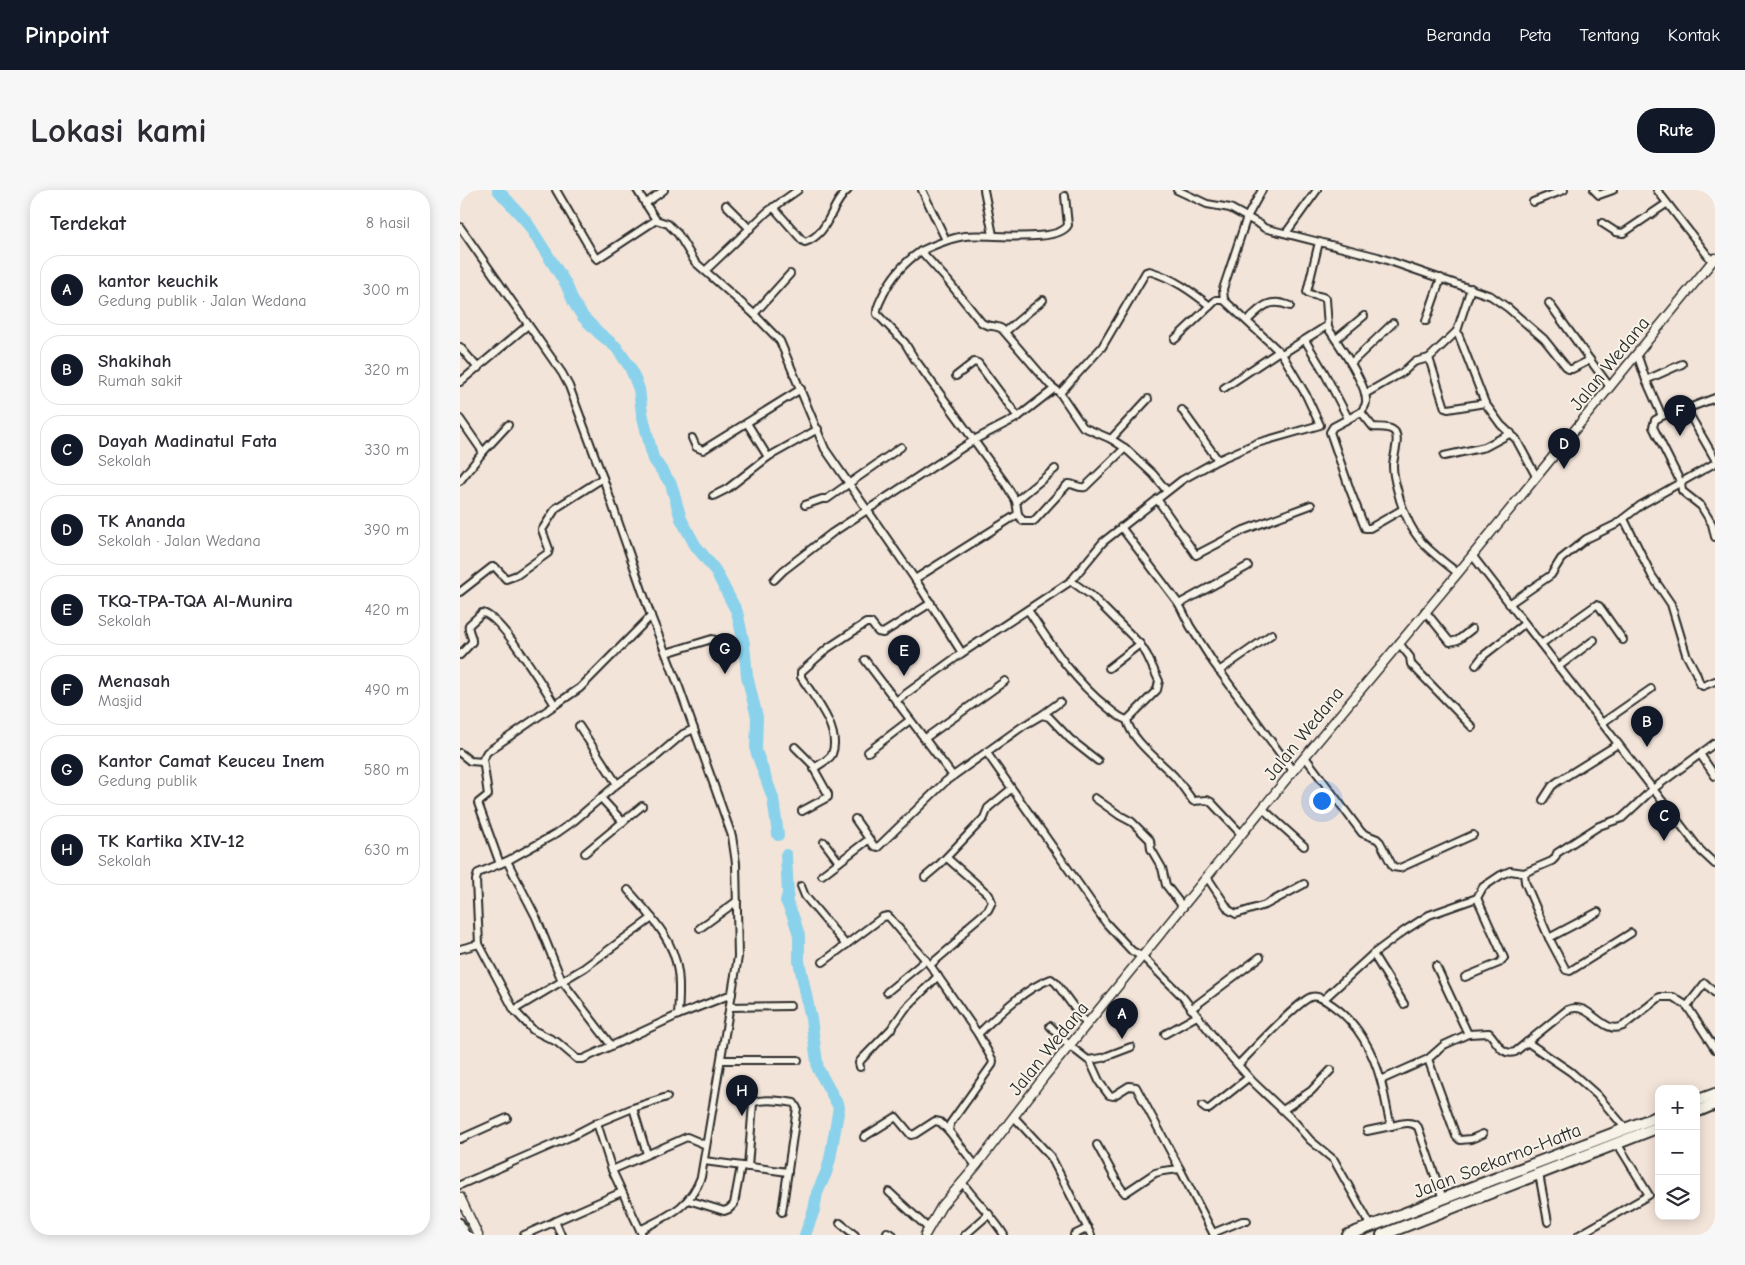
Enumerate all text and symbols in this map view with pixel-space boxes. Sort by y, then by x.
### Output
text: Pinpoint [25,21,109,49]
text: Beranda [1426,25,1491,46]
text: Peta [1519,25,1551,46]
text: Tentang [1579,25,1640,46]
text: Kontak [1668,25,1720,46]
button: Rute [1637,108,1715,153]
text: Lokasi kami [30,110,207,151]
text: Terdekat [50,211,126,235]
text: 8 hasil [366,214,410,232]
text: kantor keuchik [98,270,218,292]
text: A [63,281,71,299]
text: 300 m [363,281,409,299]
text: Gedung publik · Jalan Wedana [98,292,307,310]
street label: Jalan Wedana [1565,312,1654,415]
text: Shakihah [98,350,172,372]
text: B [62,361,72,379]
text: 320 m [364,361,409,379]
text: Rumah sakit [98,372,182,390]
pin: F [1664,395,1696,436]
pin: D [1548,428,1580,469]
text: Dayah Madinatul Fata [98,430,277,452]
text: C [62,441,72,459]
text: 330 m [364,441,409,459]
text: Sekolah [98,452,151,470]
text: TK Ananda [98,510,186,532]
text: D [62,521,72,539]
text: 390 m [364,521,409,539]
text: Sekolah · Jalan Wedana [98,532,261,550]
text: TKQ-TPA-TQA Al-Munira [98,590,293,612]
text: E [62,601,72,619]
text: 420 m [365,601,409,619]
text: Sekolah [98,612,151,630]
pin: G [709,633,741,674]
pin: E [888,635,920,676]
text: Menasah [98,670,170,692]
text: F [62,681,72,699]
text: 490 m [364,681,409,699]
street label: Jalan Wedana [1259,682,1348,785]
text: Masjid [98,692,142,710]
pin: B [1631,706,1663,747]
text: Kantor Camat Keuceu Inem [98,750,325,772]
text: G [61,761,73,779]
text: 580 m [364,761,409,779]
text: Gedung publik [98,772,197,790]
your location [1309,788,1335,814]
pin: C [1648,800,1680,841]
text: TK Kartika XIV-12 [98,830,244,852]
text: H [61,841,73,859]
text: 630 m [364,841,409,859]
text: Sekolah [98,852,151,870]
street label: Jalan Wedana [1004,997,1093,1100]
pin: A [1106,998,1138,1039]
pin: H [726,1075,758,1116]
map controls [1655,1085,1700,1220]
button: + [1655,1085,1700,1130]
street label: Jalan Soekarno-Hatta [1411,1119,1584,1203]
button: − [1655,1130,1700,1175]
button: layers [1655,1175,1700,1220]

